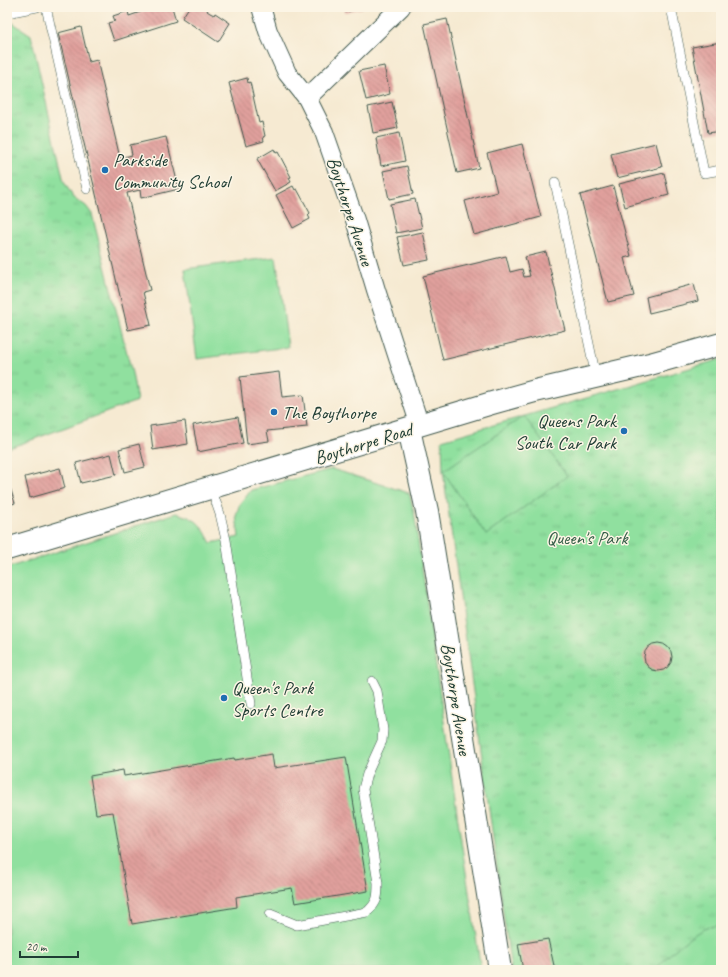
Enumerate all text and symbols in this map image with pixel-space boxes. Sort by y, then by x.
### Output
place label: Parkside Community School [113,148,233,194]
street label: Boythorpe Avenue [321,154,379,271]
marker: Parkside Community School [100,165,110,175]
place label: The Boythorpe [282,401,377,425]
marker: The Boythorpe [269,407,279,417]
place label: Queens Park South Car Park [515,409,618,455]
street label: Boythorpe Road [311,417,418,470]
marker: Queens Park South Car Park [619,426,629,436]
park label: Queen's Park [547,526,630,550]
street label: Boythorpe Avenue [435,641,477,759]
place label: Queen's Park Sports Centre [232,676,324,722]
marker: Queen's Park Sports Centre [219,693,229,703]
scale bar [20,933,78,959]
text: 20 m [26,939,48,955]

